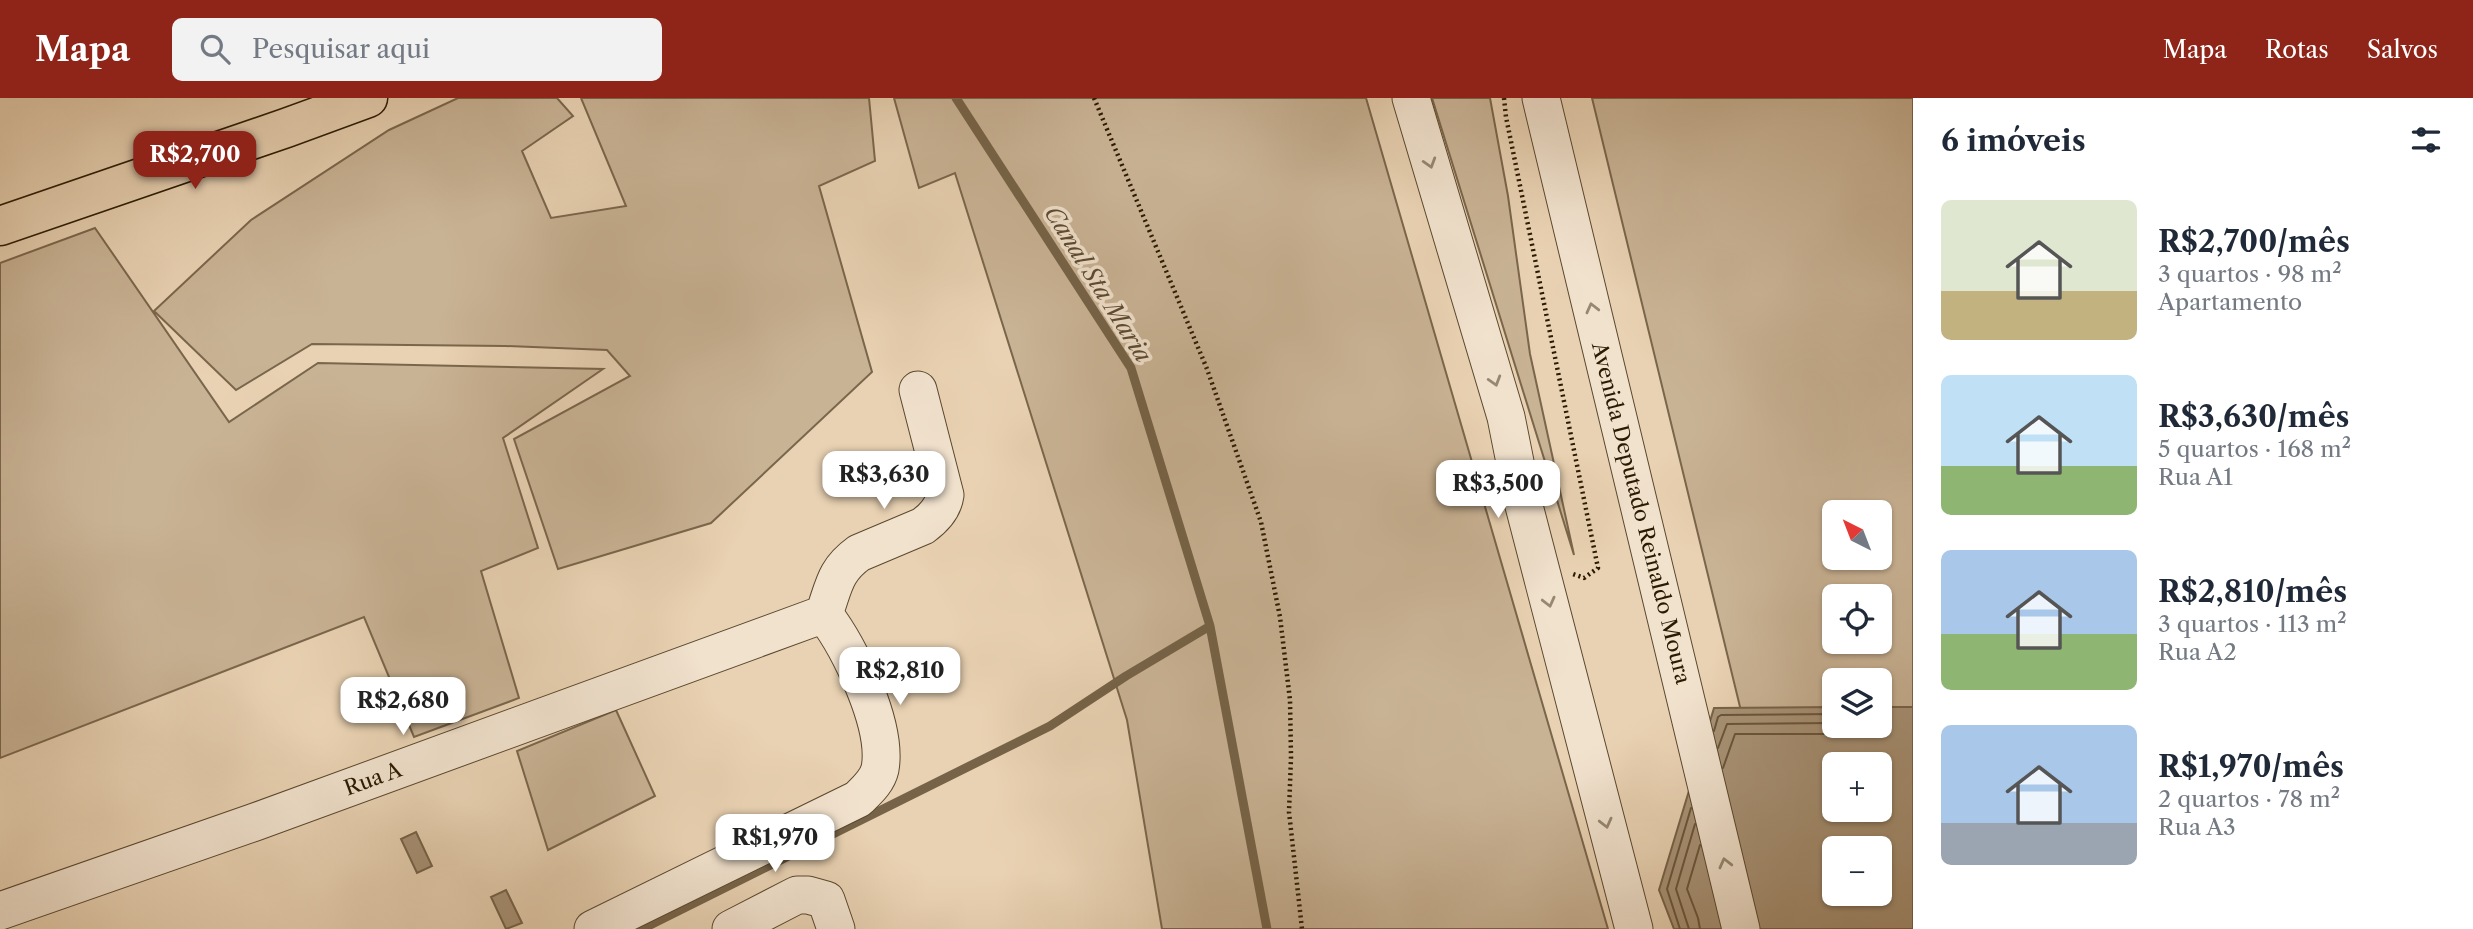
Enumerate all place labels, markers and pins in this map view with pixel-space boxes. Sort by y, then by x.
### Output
pin: R$2,700 [130,132,260,191]
pin: R$3,630 [819,452,949,511]
pin: R$3,500 [1433,460,1563,520]
pin: R$2,810 [835,648,965,707]
pin: R$2,680 [338,678,468,737]
pin: R$1,970 [710,814,840,874]

